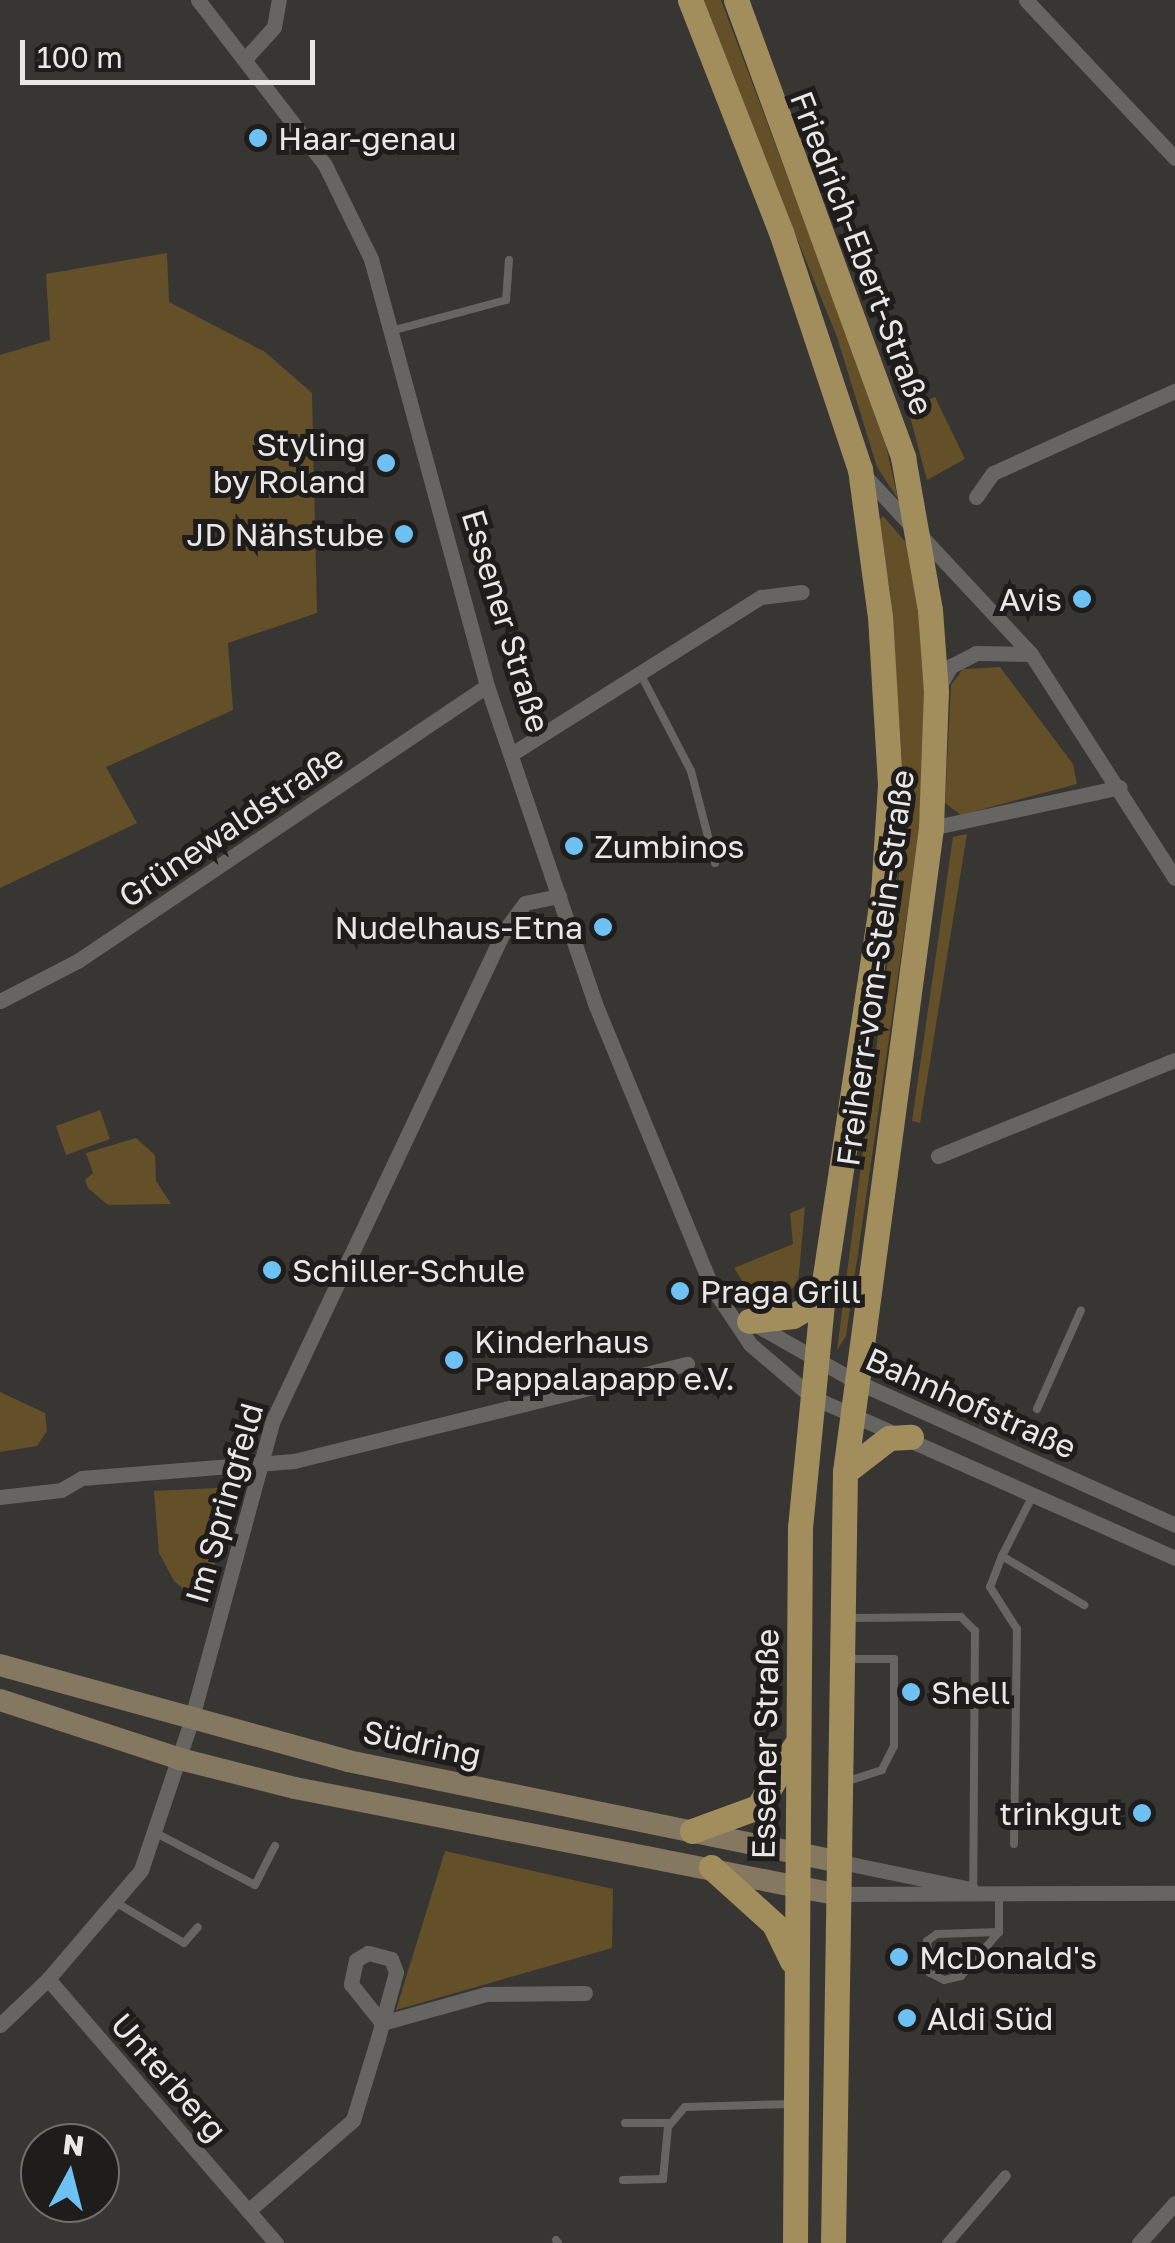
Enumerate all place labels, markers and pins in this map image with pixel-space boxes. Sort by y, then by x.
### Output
place label: Haar-genau [278,119,457,157]
marker: Haar-genau [247,127,269,149]
place label: Styling by Roland [213,426,366,501]
marker: Styling by Roland [375,452,397,474]
place label: JD Nähstube [186,515,384,553]
marker: JD Nähstube [393,523,415,545]
place label: Avis [999,580,1062,618]
marker: Avis [1071,588,1093,610]
place label: Zumbinos [594,827,744,865]
marker: Zumbinos [563,835,585,857]
place label: Nudelhaus-Etna [335,908,583,946]
marker: Nudelhaus-Etna [592,916,614,938]
place label: Schiller-Schule [292,1251,525,1289]
marker: Schiller-Schule [261,1259,283,1281]
place label: Praga Grill [700,1272,861,1310]
marker: Praga Grill [669,1280,691,1302]
place label: Kinderhaus Pappalapapp e.V. [474,1323,735,1398]
marker: Kinderhaus Pappalapapp e.V. [443,1349,465,1371]
place label: Shell [931,1673,1010,1711]
marker: Shell [900,1681,922,1703]
place label: trinkgut [999,1794,1122,1832]
marker: trinkgut [1131,1802,1153,1824]
place label: McDonald's [919,1938,1097,1976]
marker: McDonald's [888,1946,910,1968]
place label: Aldi Süd [927,1999,1053,2037]
marker: Aldi Süd [896,2007,918,2029]

